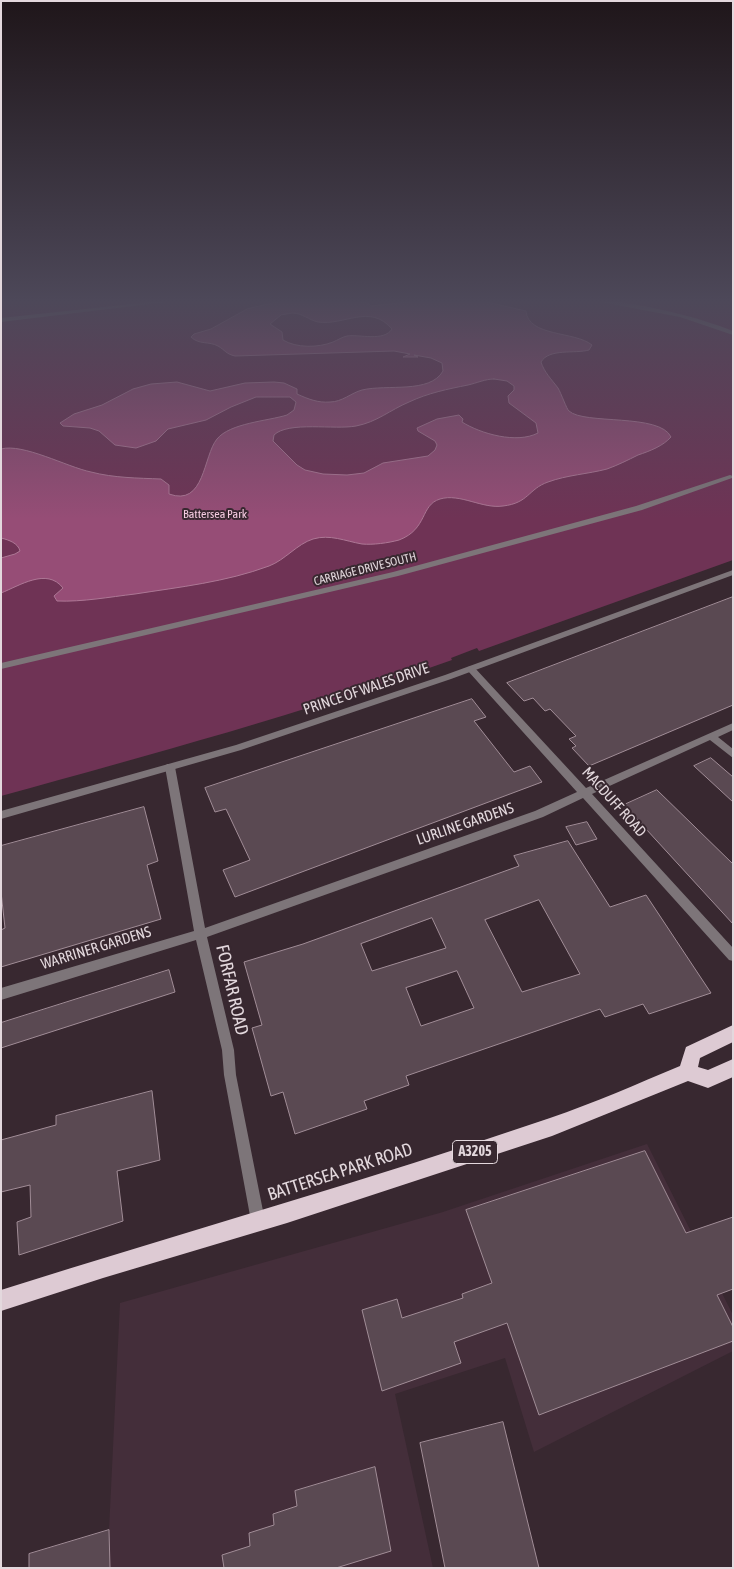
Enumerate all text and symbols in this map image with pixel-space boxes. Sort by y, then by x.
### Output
park label: Battersea Park [183,507,247,521]
street label: CARRIAGE DRIVE SOUTH [312,549,418,589]
street label: PRINCE OF WALES DRIVE [301,659,431,719]
street label: MACDUFF ROAD [578,764,650,840]
street label: LURLINE GARDENS [414,799,516,849]
street label: WARRINER GARDENS [39,923,153,973]
street label: FORFAR ROAD [211,943,253,1037]
street label: BATTERSEA PARK ROAD [265,1138,415,1206]
road number: A3205 [452,1140,498,1164]

